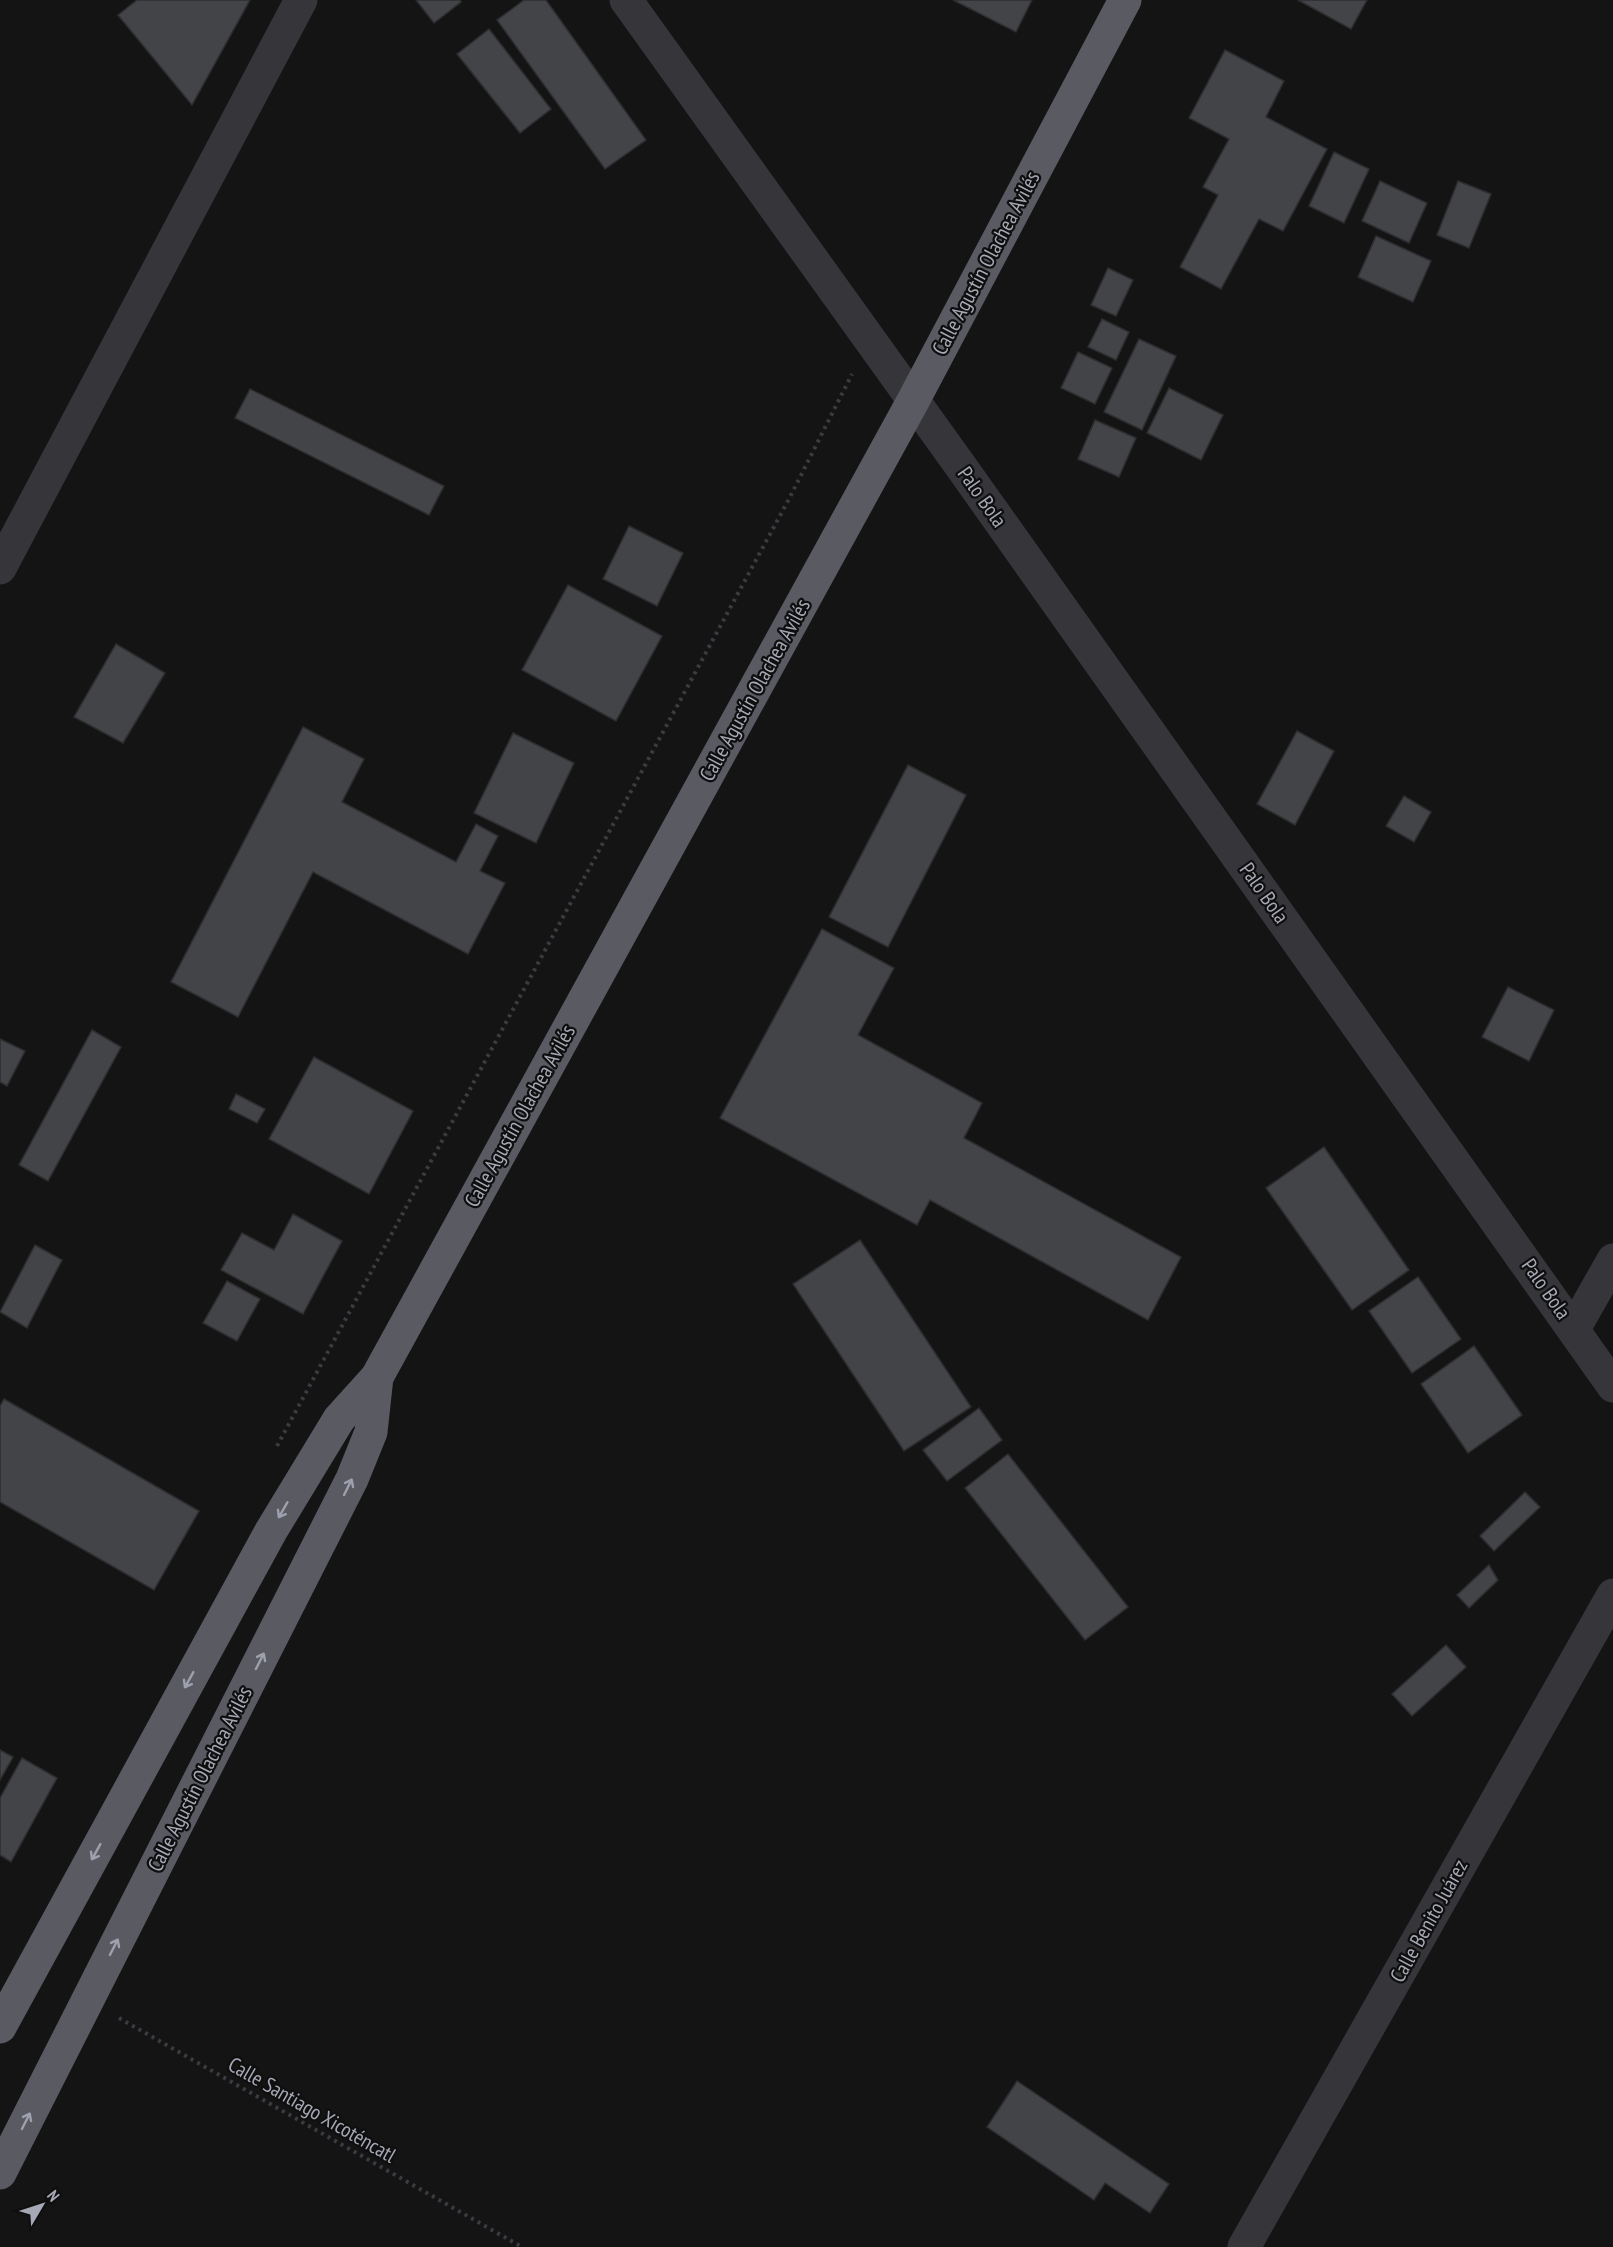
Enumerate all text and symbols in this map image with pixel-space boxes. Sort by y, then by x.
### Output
street label: Calle Agustín Olachea Avilés [926,166,1045,359]
street label: Palo Bola [952,461,1013,532]
street label: Calle Agustín Olachea Avilés [693,594,816,786]
street label: Palo Bola [1234,857,1295,928]
street label: Calle Agustín Olachea Avilés [458,1020,581,1212]
street label: Palo Bola [1516,1253,1577,1324]
one-way arrow [343,1478,355,1496]
one-way arrow [277,1501,289,1518]
one-way arrow [255,1652,267,1670]
one-way arrow [183,1671,194,1689]
street label: Calle Agustín Olachea Avilés [141,1682,258,1876]
one-way arrow [90,1842,101,1860]
street label: Calle Benito Juárez [1384,1855,1473,1987]
one-way arrow [109,1938,121,1956]
street label: Calle Santiago Xicoténcatl [223,2051,401,2169]
one-way arrow [21,2112,33,2130]
north arrow [12,2175,72,2235]
text: N [43,2186,64,2205]

